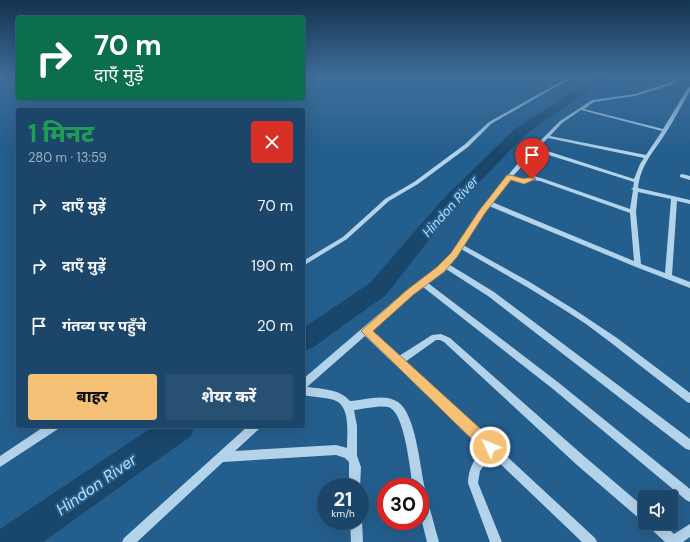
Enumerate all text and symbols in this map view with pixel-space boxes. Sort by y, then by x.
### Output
text: 70 m [94,27,162,64]
icon: right [28,32,80,84]
text: दाएँ मुड़ें [94,63,143,87]
text: 1 मिनट [28,118,94,149]
button: close [251,121,293,163]
pin [515,138,549,179]
icon: arrive [521,144,543,166]
text: 280 m · 13:59 [28,149,107,166]
water label: Hindon River [419,171,483,240]
icon: right [28,195,50,217]
text: दाएँ मुड़ें [62,196,106,216]
text: 70 m [258,196,293,216]
icon: right [28,255,50,277]
text: दाएँ मुड़ें [62,256,106,276]
text: 190 m [251,256,293,276]
icon: arrive [28,315,50,337]
text: गंतव्य पर पहुँचे [62,316,146,336]
text: 20 m [257,316,293,336]
button: बाहर [28,374,157,420]
button: शेयर करें [165,374,293,420]
position arrow [469,426,511,468]
water label: Hindon River [52,448,142,520]
speed limit sign: 30 [377,478,429,530]
text: 21 [334,486,352,512]
map controls [638,490,678,530]
button: sound [638,490,678,530]
text: km/h [331,507,355,520]

